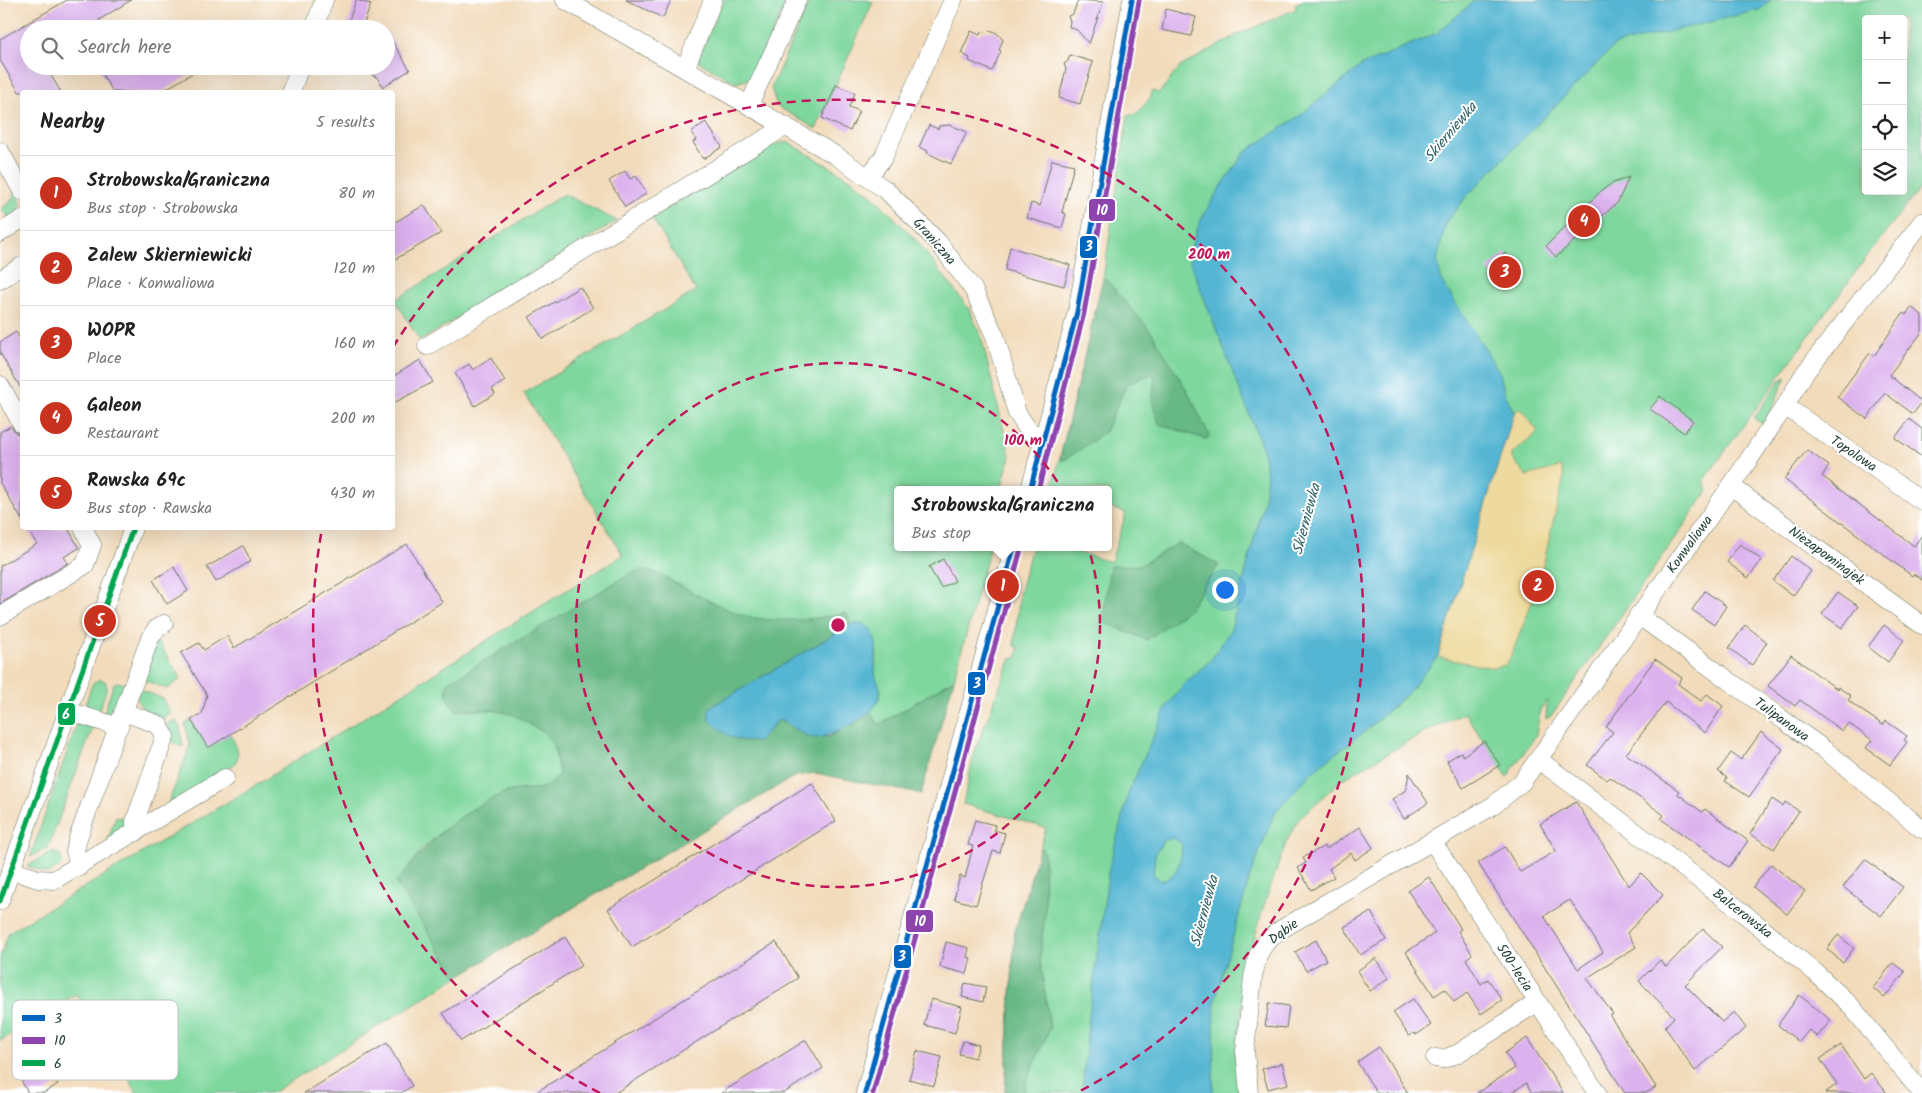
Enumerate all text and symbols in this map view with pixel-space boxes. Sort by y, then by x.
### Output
map controls [1862,15,1907,195]
button: + [1862,15,1907,60]
search box [20,20,395,75]
text: Search here [78,33,172,63]
icon: search [38,34,66,62]
button: − [1862,60,1907,105]
water label: Skierniewka [1418,96,1484,168]
button: locate [1862,105,1907,150]
text: Nearby [40,106,105,139]
text: 5 results [316,110,375,135]
button: layers [1862,150,1907,195]
text: Strobowska/Graniczna [87,166,270,196]
text: 1 [54,181,58,206]
text: 80 m [338,181,375,206]
text: Bus stop · Strobowska [87,196,238,221]
line badge: 10 [1088,198,1116,222]
text: 10 [1096,200,1109,222]
pin: 4 [1568,202,1600,240]
street label: Graniczna [907,213,961,270]
line badge: 3 [1079,235,1098,259]
text: 3 [1084,236,1093,258]
text: Zalew Skierniewicki [87,241,252,271]
text: 200 m [1188,243,1230,267]
pin: 3 [1489,253,1521,291]
text: 2 [51,256,61,281]
text: 120 m [334,256,375,281]
text: Place · Konwaliowa [87,271,215,296]
text: WOPR [87,316,136,346]
text: 3 [52,331,60,356]
text: 160 m [334,331,375,356]
text: Place [87,346,121,371]
text: Galeon [87,391,142,421]
text: 4 [52,406,60,431]
text: 200 m [331,406,375,431]
text: Restaurant [87,421,159,446]
text: 100 m [1004,429,1042,453]
street label: Topolowa [1825,430,1881,478]
text: Rawska 69c [87,466,186,496]
water label: Skierniewka [1286,480,1328,558]
text: 5 [52,481,60,506]
text: 430 m [330,481,375,506]
popup [894,486,1112,551]
text: Strobowska/Graniczna [912,491,1094,521]
text: Bus stop · Rawska [87,496,212,521]
street label: Konwaliowa [1661,511,1718,578]
text: Bus stop [912,521,971,546]
street label: Niezapominajek [1784,521,1870,591]
pin: 1 [987,567,1019,605]
pin: 2 [1522,567,1554,605]
your location [1212,577,1238,603]
pin: 5 [84,602,116,640]
centre of rings [829,616,847,634]
line badge: 3 [967,671,986,696]
text: 3 [972,673,981,695]
street label: Tulipanowa [1749,692,1814,748]
line badge: 6 [57,702,76,726]
text: 6 [62,704,70,726]
water label: Skierniewka [1184,872,1226,950]
street label: Balcerowska [1708,883,1777,944]
line badge: 10 [905,909,934,933]
text: 10 [914,911,927,933]
street label: Dąbie [1264,913,1304,950]
street label: 500-lecia [1490,939,1538,996]
line badge: 3 [893,944,912,969]
text: 3 [897,946,906,968]
legend [12,1000,178,1080]
text: 3 [54,1008,62,1030]
text: 10 [54,1030,65,1052]
text: 6 [54,1053,62,1075]

